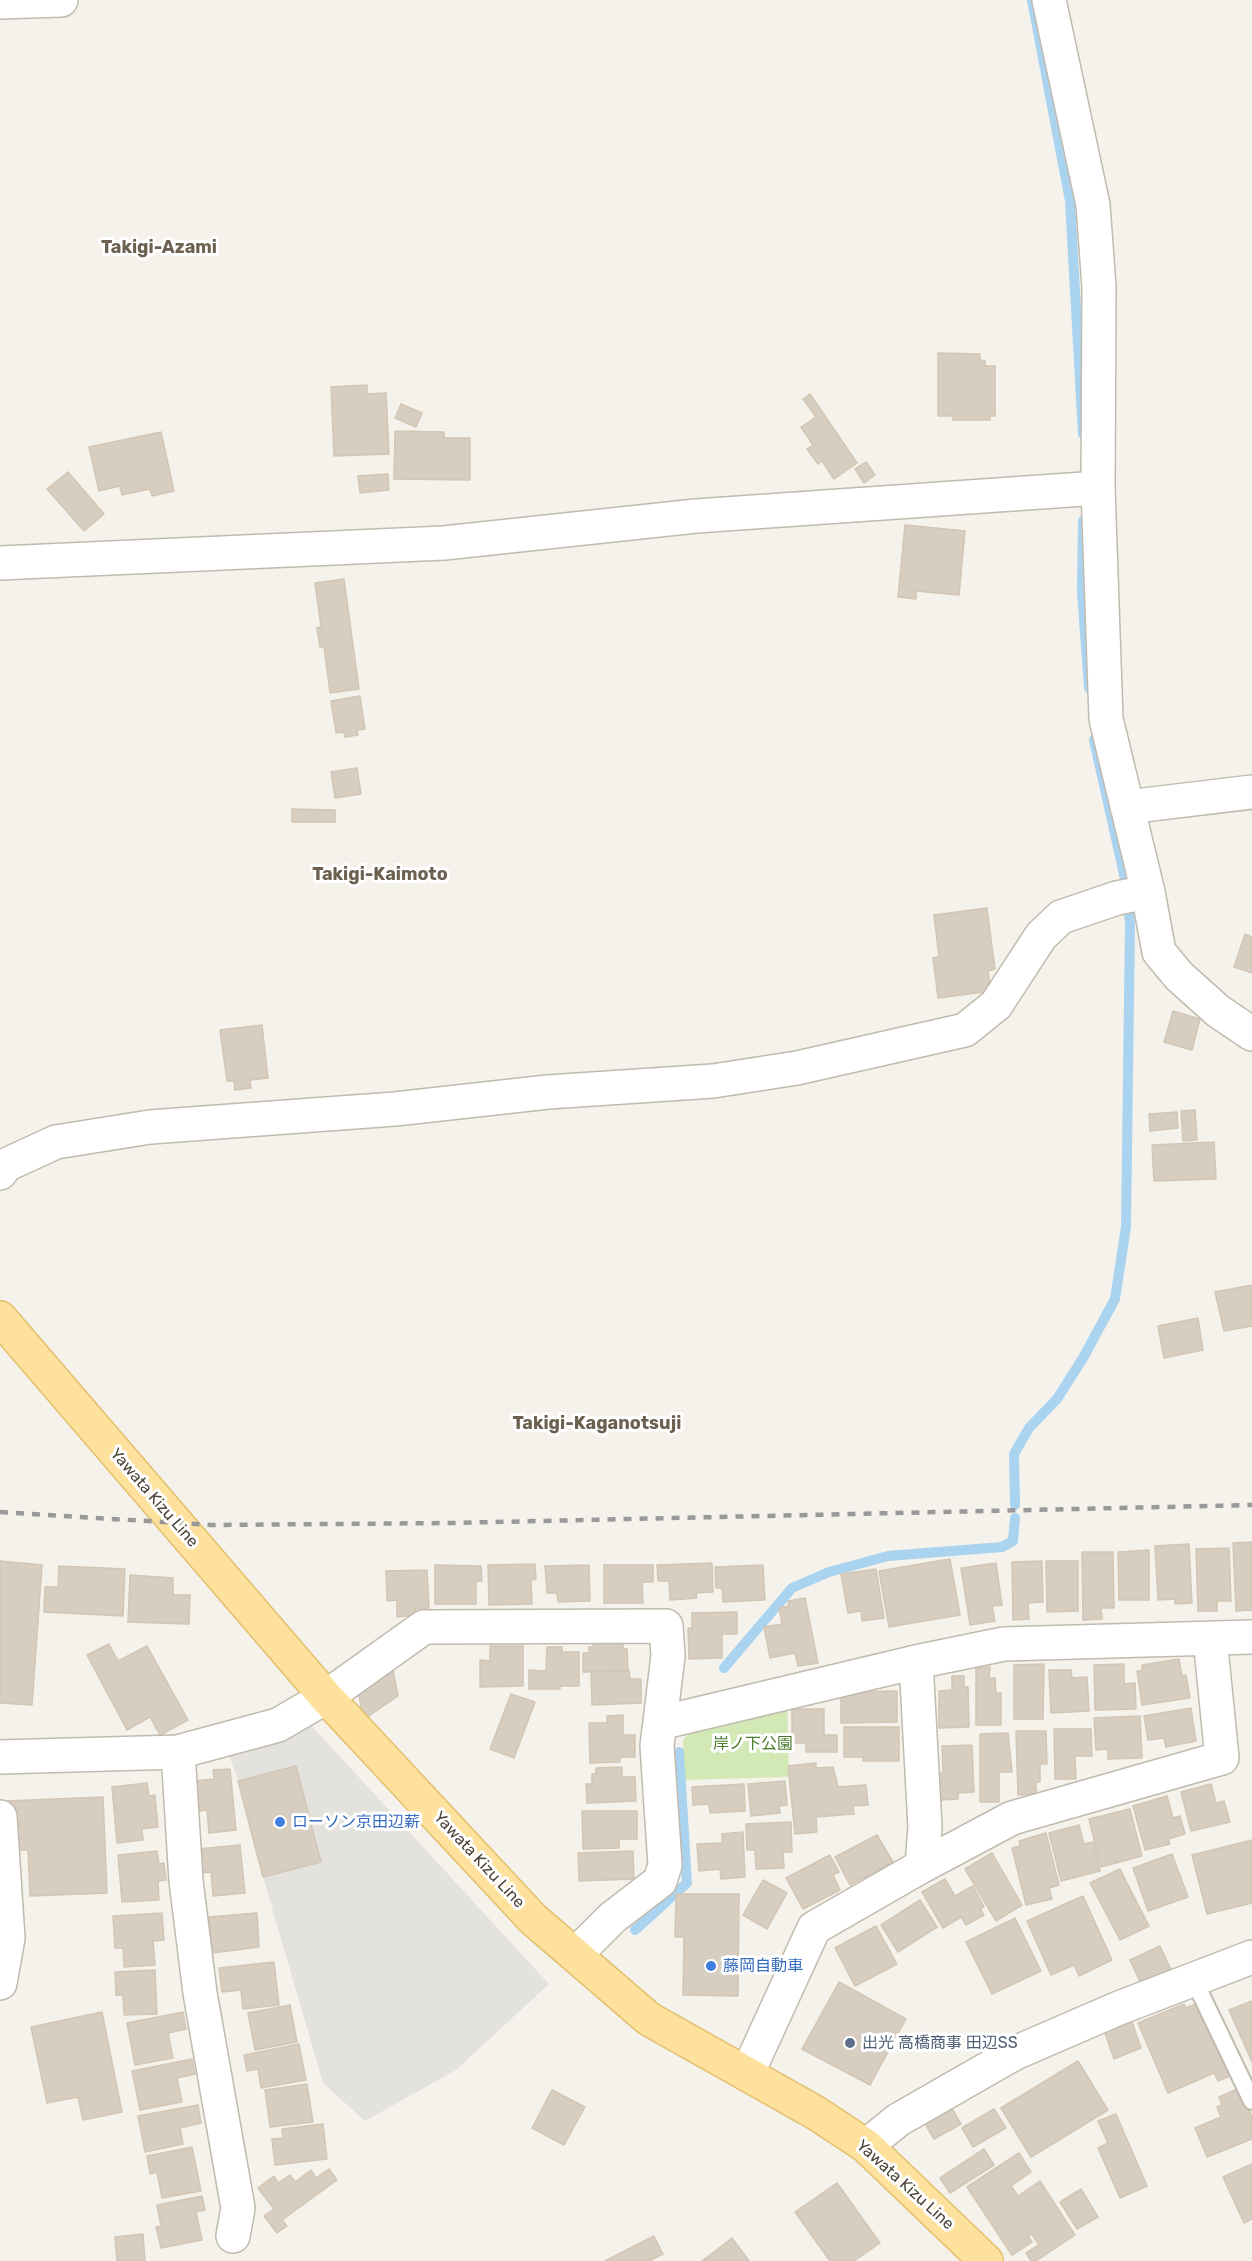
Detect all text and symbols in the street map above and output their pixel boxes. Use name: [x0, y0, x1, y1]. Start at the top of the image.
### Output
district label: Takigi-Azami: [101, 237, 217, 259]
district label: Takigi-Kaimoto: [312, 864, 448, 886]
district label: Takigi-Kaganotsuji: [513, 1413, 681, 1435]
street label: Yawata Kizu Line: [106, 1445, 202, 1551]
park label: 岸ノ下公園: [713, 1734, 793, 1754]
street label: Yawata Kizu Line: [429, 1808, 529, 1912]
place label: ローソン京田辺薪: [292, 1812, 420, 1832]
marker: ローソン京田辺薪: [273, 1815, 287, 1829]
place label: 藤岡自動車: [723, 1956, 803, 1976]
marker: 藤岡自動車: [704, 1959, 718, 1973]
place label: 出光 高橋商事 田辺SS: [862, 2033, 1018, 2053]
marker: 出光 高橋商事 田辺SS: [843, 2036, 857, 2050]
street label: Yawata Kizu Line: [852, 2136, 958, 2234]

